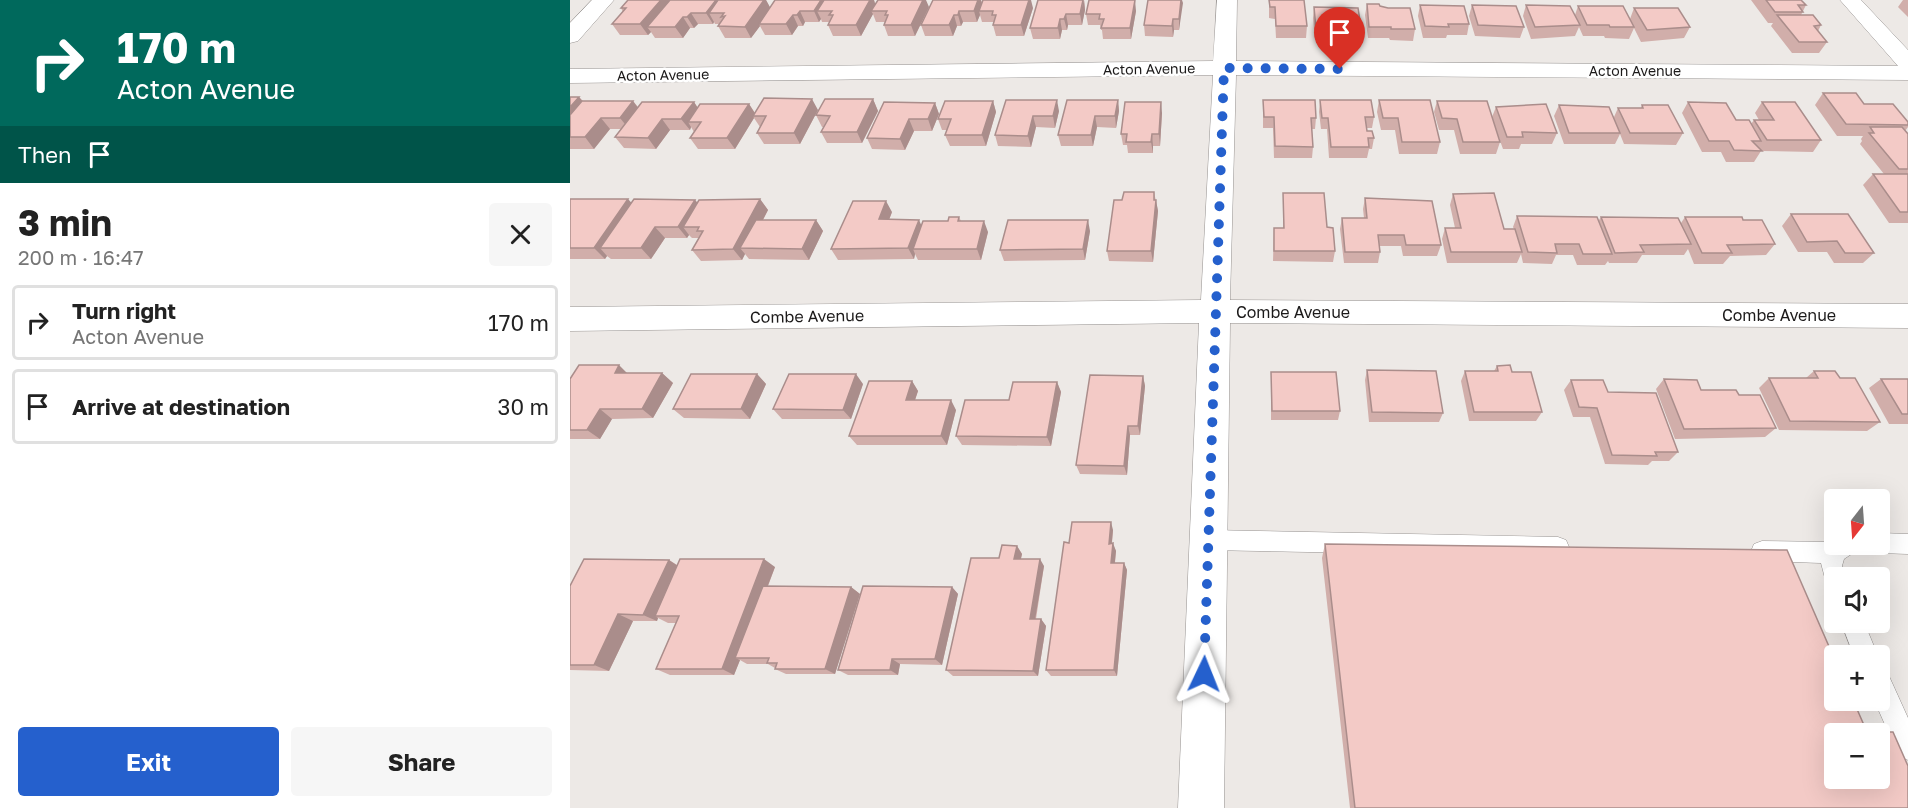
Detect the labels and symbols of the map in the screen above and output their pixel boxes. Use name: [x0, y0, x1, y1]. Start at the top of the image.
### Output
pin: [1314, 7, 1365, 69]
street label: Acton Avenue: [1103, 59, 1195, 78]
street label: Acton Avenue: [1589, 62, 1681, 79]
street label: Acton Avenue: [617, 65, 709, 84]
street label: Combe Avenue: [1236, 302, 1350, 322]
street label: Combe Avenue: [750, 305, 864, 327]
street label: Combe Avenue: [1722, 305, 1836, 325]
north arrow: [1824, 489, 1890, 555]
position arrow: [1172, 642, 1236, 706]

